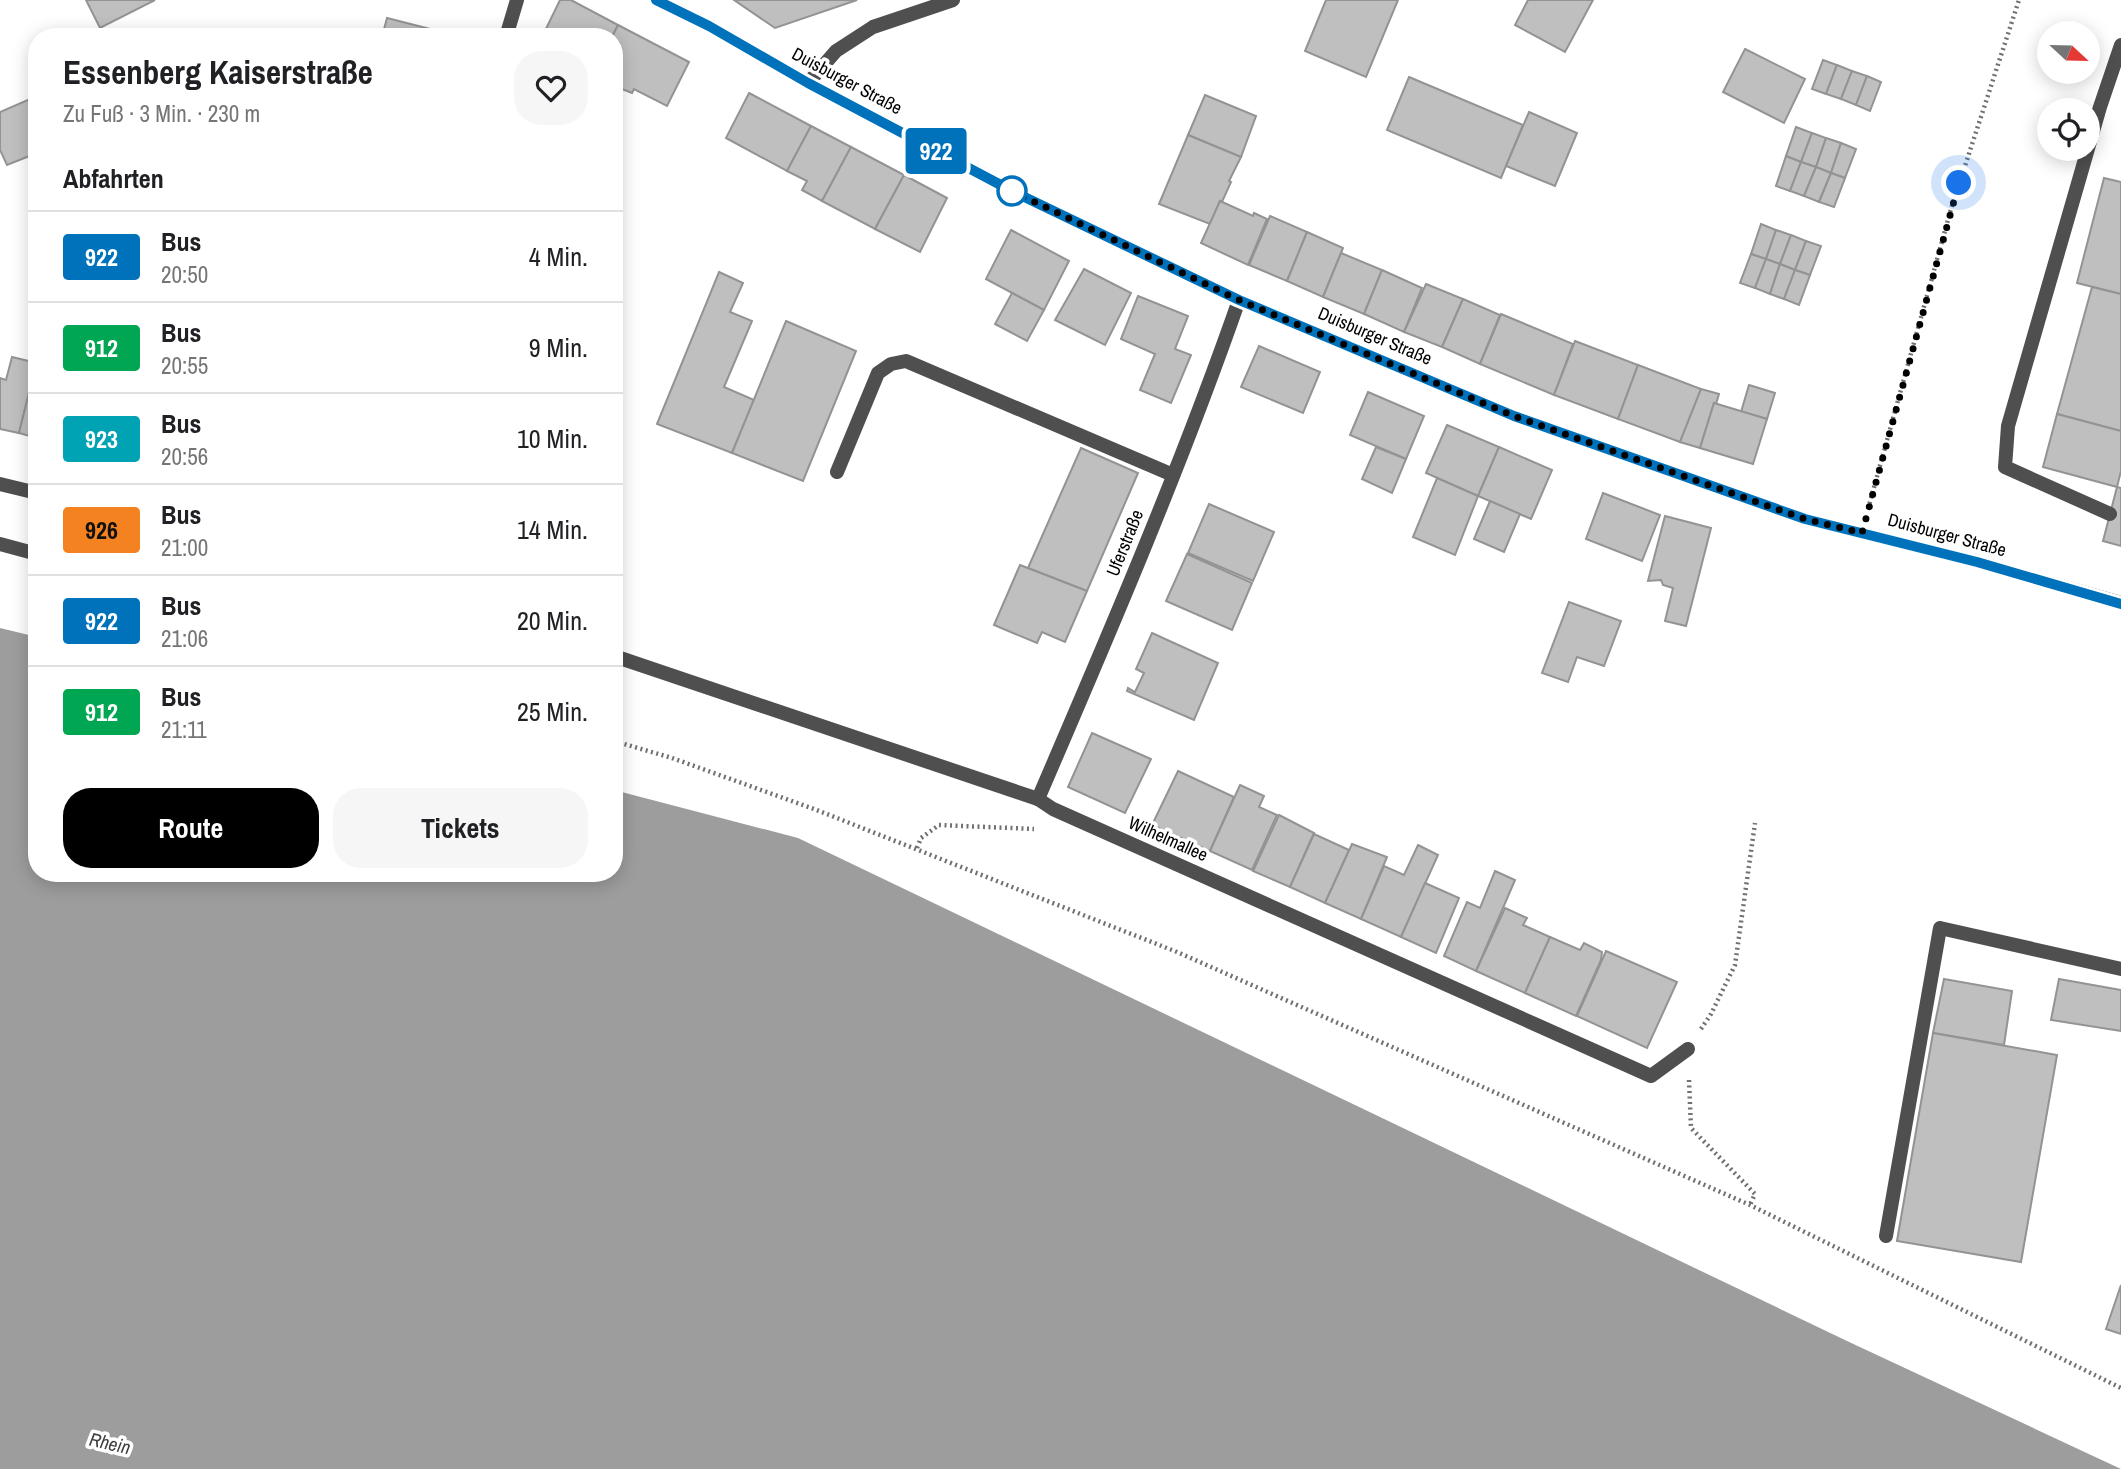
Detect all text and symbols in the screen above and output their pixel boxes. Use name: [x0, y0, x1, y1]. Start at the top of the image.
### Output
north arrow: [2037, 21, 2100, 84]
map controls: [2037, 21, 2100, 161]
street label: Duisburger Straße: [788, 41, 907, 120]
text: Essenberg Kaiserstraße: [63, 50, 373, 94]
button: heart: [514, 51, 588, 125]
text: Zu Fuß · 3 Min. · 230 m: [63, 98, 260, 129]
button: locate: [2037, 98, 2100, 161]
line badge: 922: [896, 128, 976, 174]
text: 922: [920, 135, 952, 167]
text: Abfahrten: [63, 161, 164, 196]
your location: [1941, 165, 1976, 200]
unlabelled marker: [997, 176, 1027, 206]
text: Bus: [161, 224, 201, 259]
text: 4 Min.: [529, 239, 588, 274]
text: 922: [85, 241, 118, 273]
text: 20:50: [161, 259, 208, 290]
street label: Duisburger Straße: [1314, 300, 1436, 371]
text: Bus: [161, 315, 201, 350]
text: 9 Min.: [529, 330, 588, 365]
text: 912: [85, 332, 118, 364]
text: 20:55: [161, 350, 208, 381]
text: Bus: [161, 406, 201, 441]
text: 10 Min.: [517, 421, 588, 456]
text: 923: [85, 423, 118, 455]
text: 20:56: [161, 441, 208, 472]
text: Bus: [161, 497, 201, 532]
street label: Uferstraße: [1100, 506, 1149, 580]
street label: Duisburger Straße: [1885, 507, 2009, 562]
text: 14 Min.: [517, 512, 588, 547]
text: 926: [85, 514, 118, 546]
text: 21:00: [161, 532, 208, 563]
text: Bus: [161, 588, 201, 623]
text: 20 Min.: [517, 603, 588, 638]
text: 922: [85, 605, 118, 637]
text: 21:06: [161, 623, 208, 654]
text: Bus: [161, 679, 201, 714]
text: 25 Min.: [517, 694, 588, 729]
text: 912: [85, 696, 118, 728]
text: 21:11: [161, 714, 207, 745]
button: Route: [63, 788, 319, 868]
button: Tickets: [333, 788, 588, 868]
street label: Wilhelmallee: [1125, 810, 1212, 867]
water label: Rhein: [87, 1426, 133, 1460]

